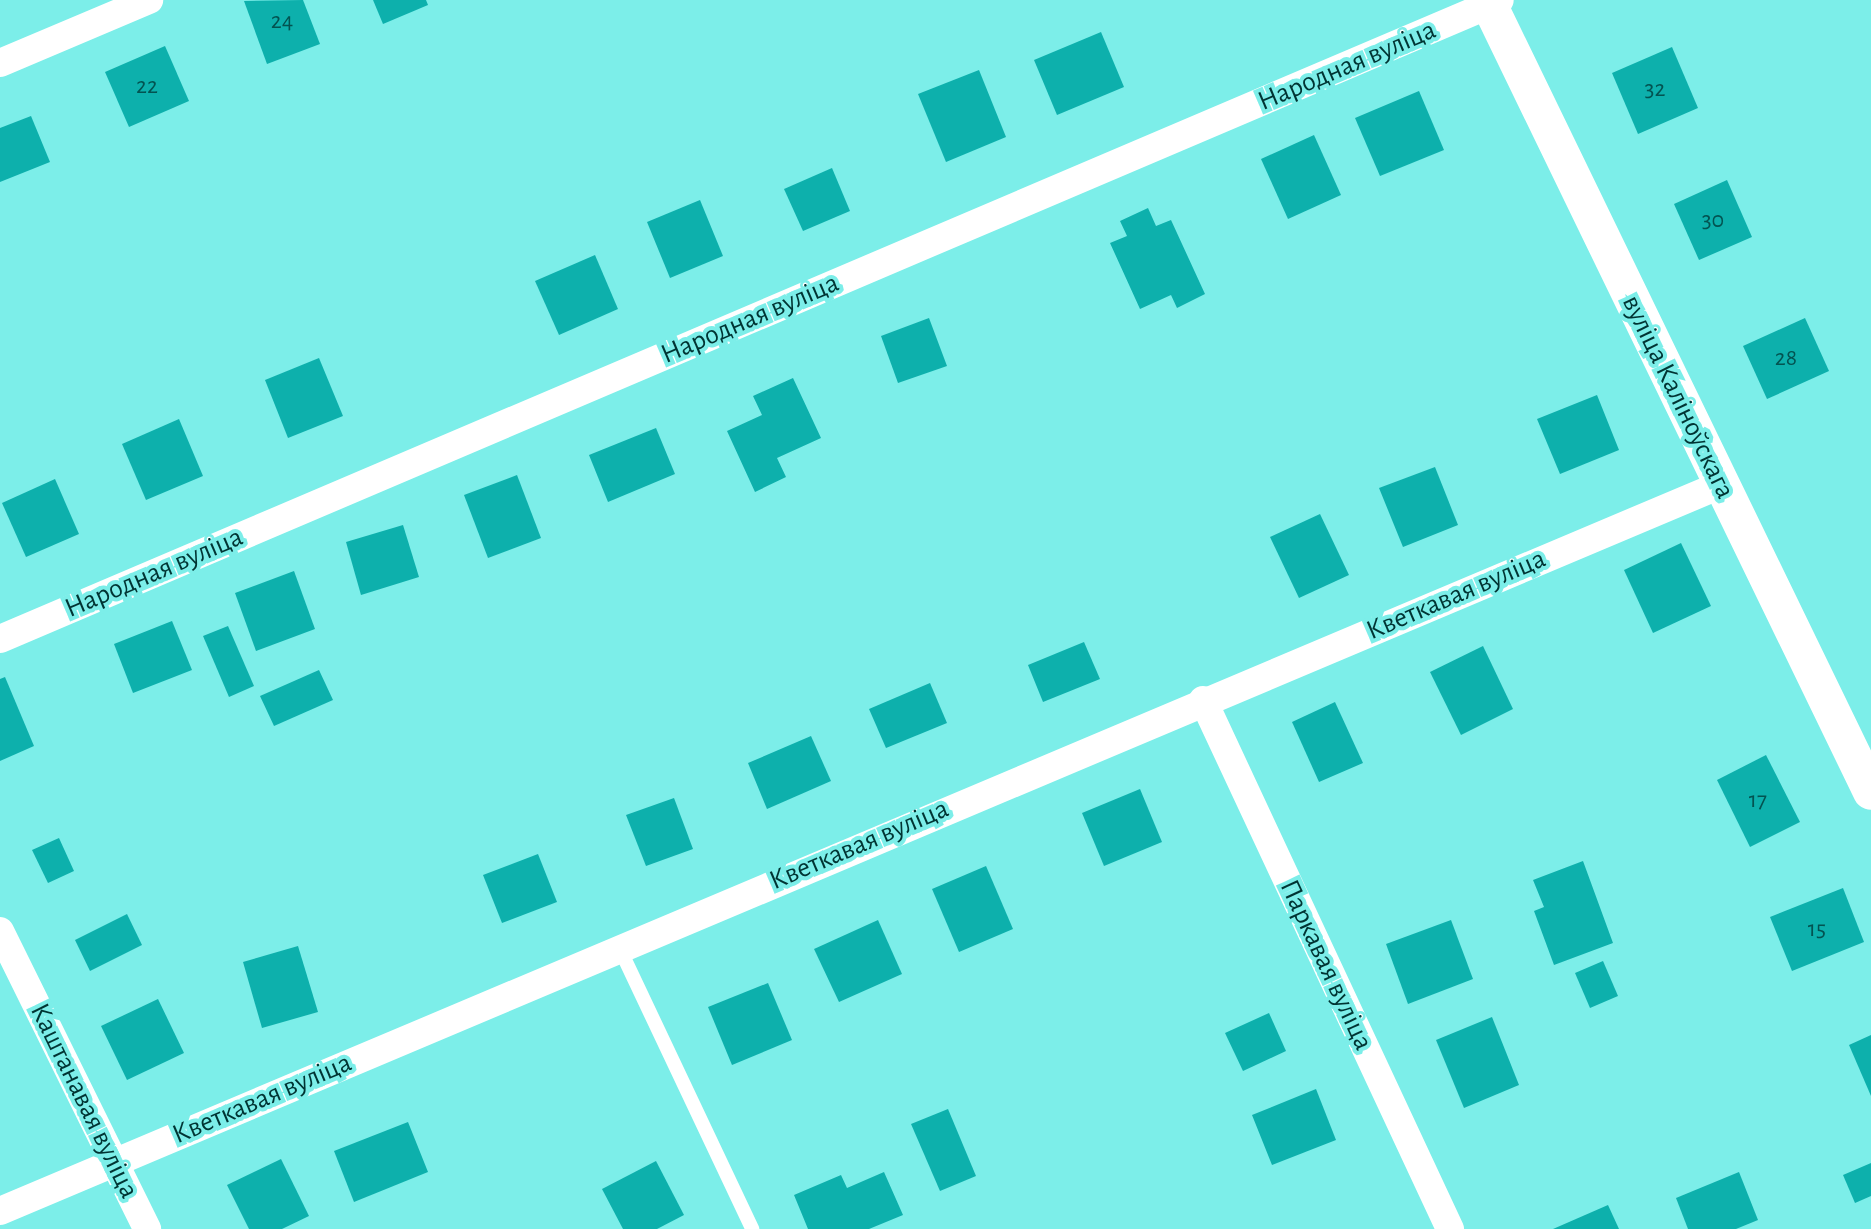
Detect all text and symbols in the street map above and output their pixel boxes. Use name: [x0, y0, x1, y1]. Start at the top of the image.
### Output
house number: 24: [271, 8, 293, 36]
street label: Народная вуліца: [1253, 13, 1441, 119]
house number: 22: [136, 73, 158, 101]
house number: 32: [1645, 76, 1665, 104]
house number: 30: [1702, 207, 1724, 235]
street label: Народная вуліца: [656, 266, 844, 372]
street label: вуліца Каліноўскага: [1614, 290, 1742, 504]
house number: 28: [1775, 345, 1797, 373]
street label: Народная вуліца: [60, 520, 248, 626]
street label: Кветкавая вуліца: [1361, 542, 1551, 648]
house number: 17: [1749, 787, 1767, 815]
street label: Кветкавая вуліца: [764, 792, 954, 898]
street label: Паркавая вуліца: [1272, 874, 1380, 1056]
house number: 15: [1808, 916, 1826, 944]
street label: Каштанавая вуліца: [22, 998, 146, 1204]
street label: Кветкавая вуліца: [167, 1046, 357, 1152]

